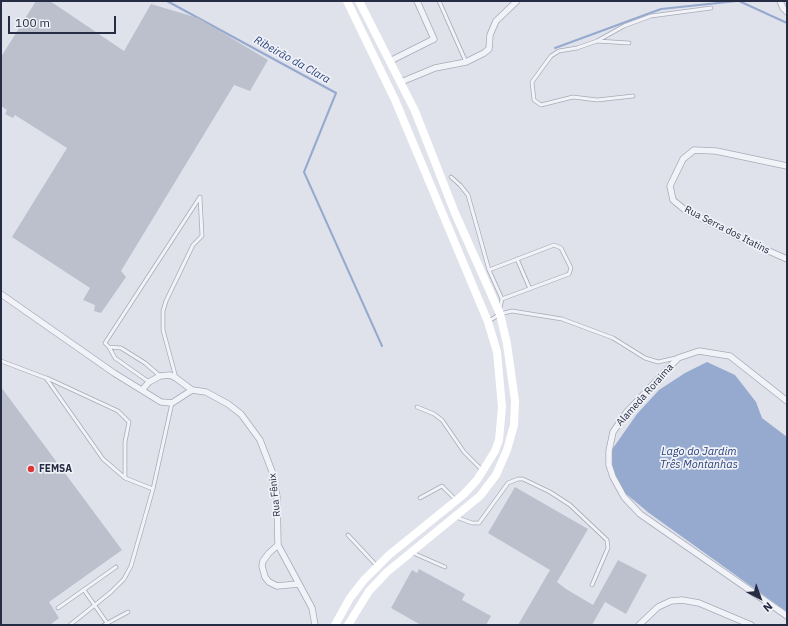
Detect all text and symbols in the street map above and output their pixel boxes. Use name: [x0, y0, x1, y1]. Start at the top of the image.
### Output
scale bar: [10, 8, 118, 34]
text: 100 m: [15, 15, 50, 30]
water label: Ribeirão da Clara: [252, 34, 332, 86]
street label: Rua Serra dos Itatins: [682, 203, 772, 257]
street label: Alameda Roraima: [614, 361, 676, 429]
water label: Lago do Jardim Três Montanhas: [660, 445, 738, 471]
place label: FEMSA: [39, 463, 72, 475]
marker: FEMSA: [26, 464, 36, 474]
street label: Rua Fênix: [267, 473, 283, 517]
north arrow: [740, 578, 780, 618]
text: N: [760, 599, 775, 615]

